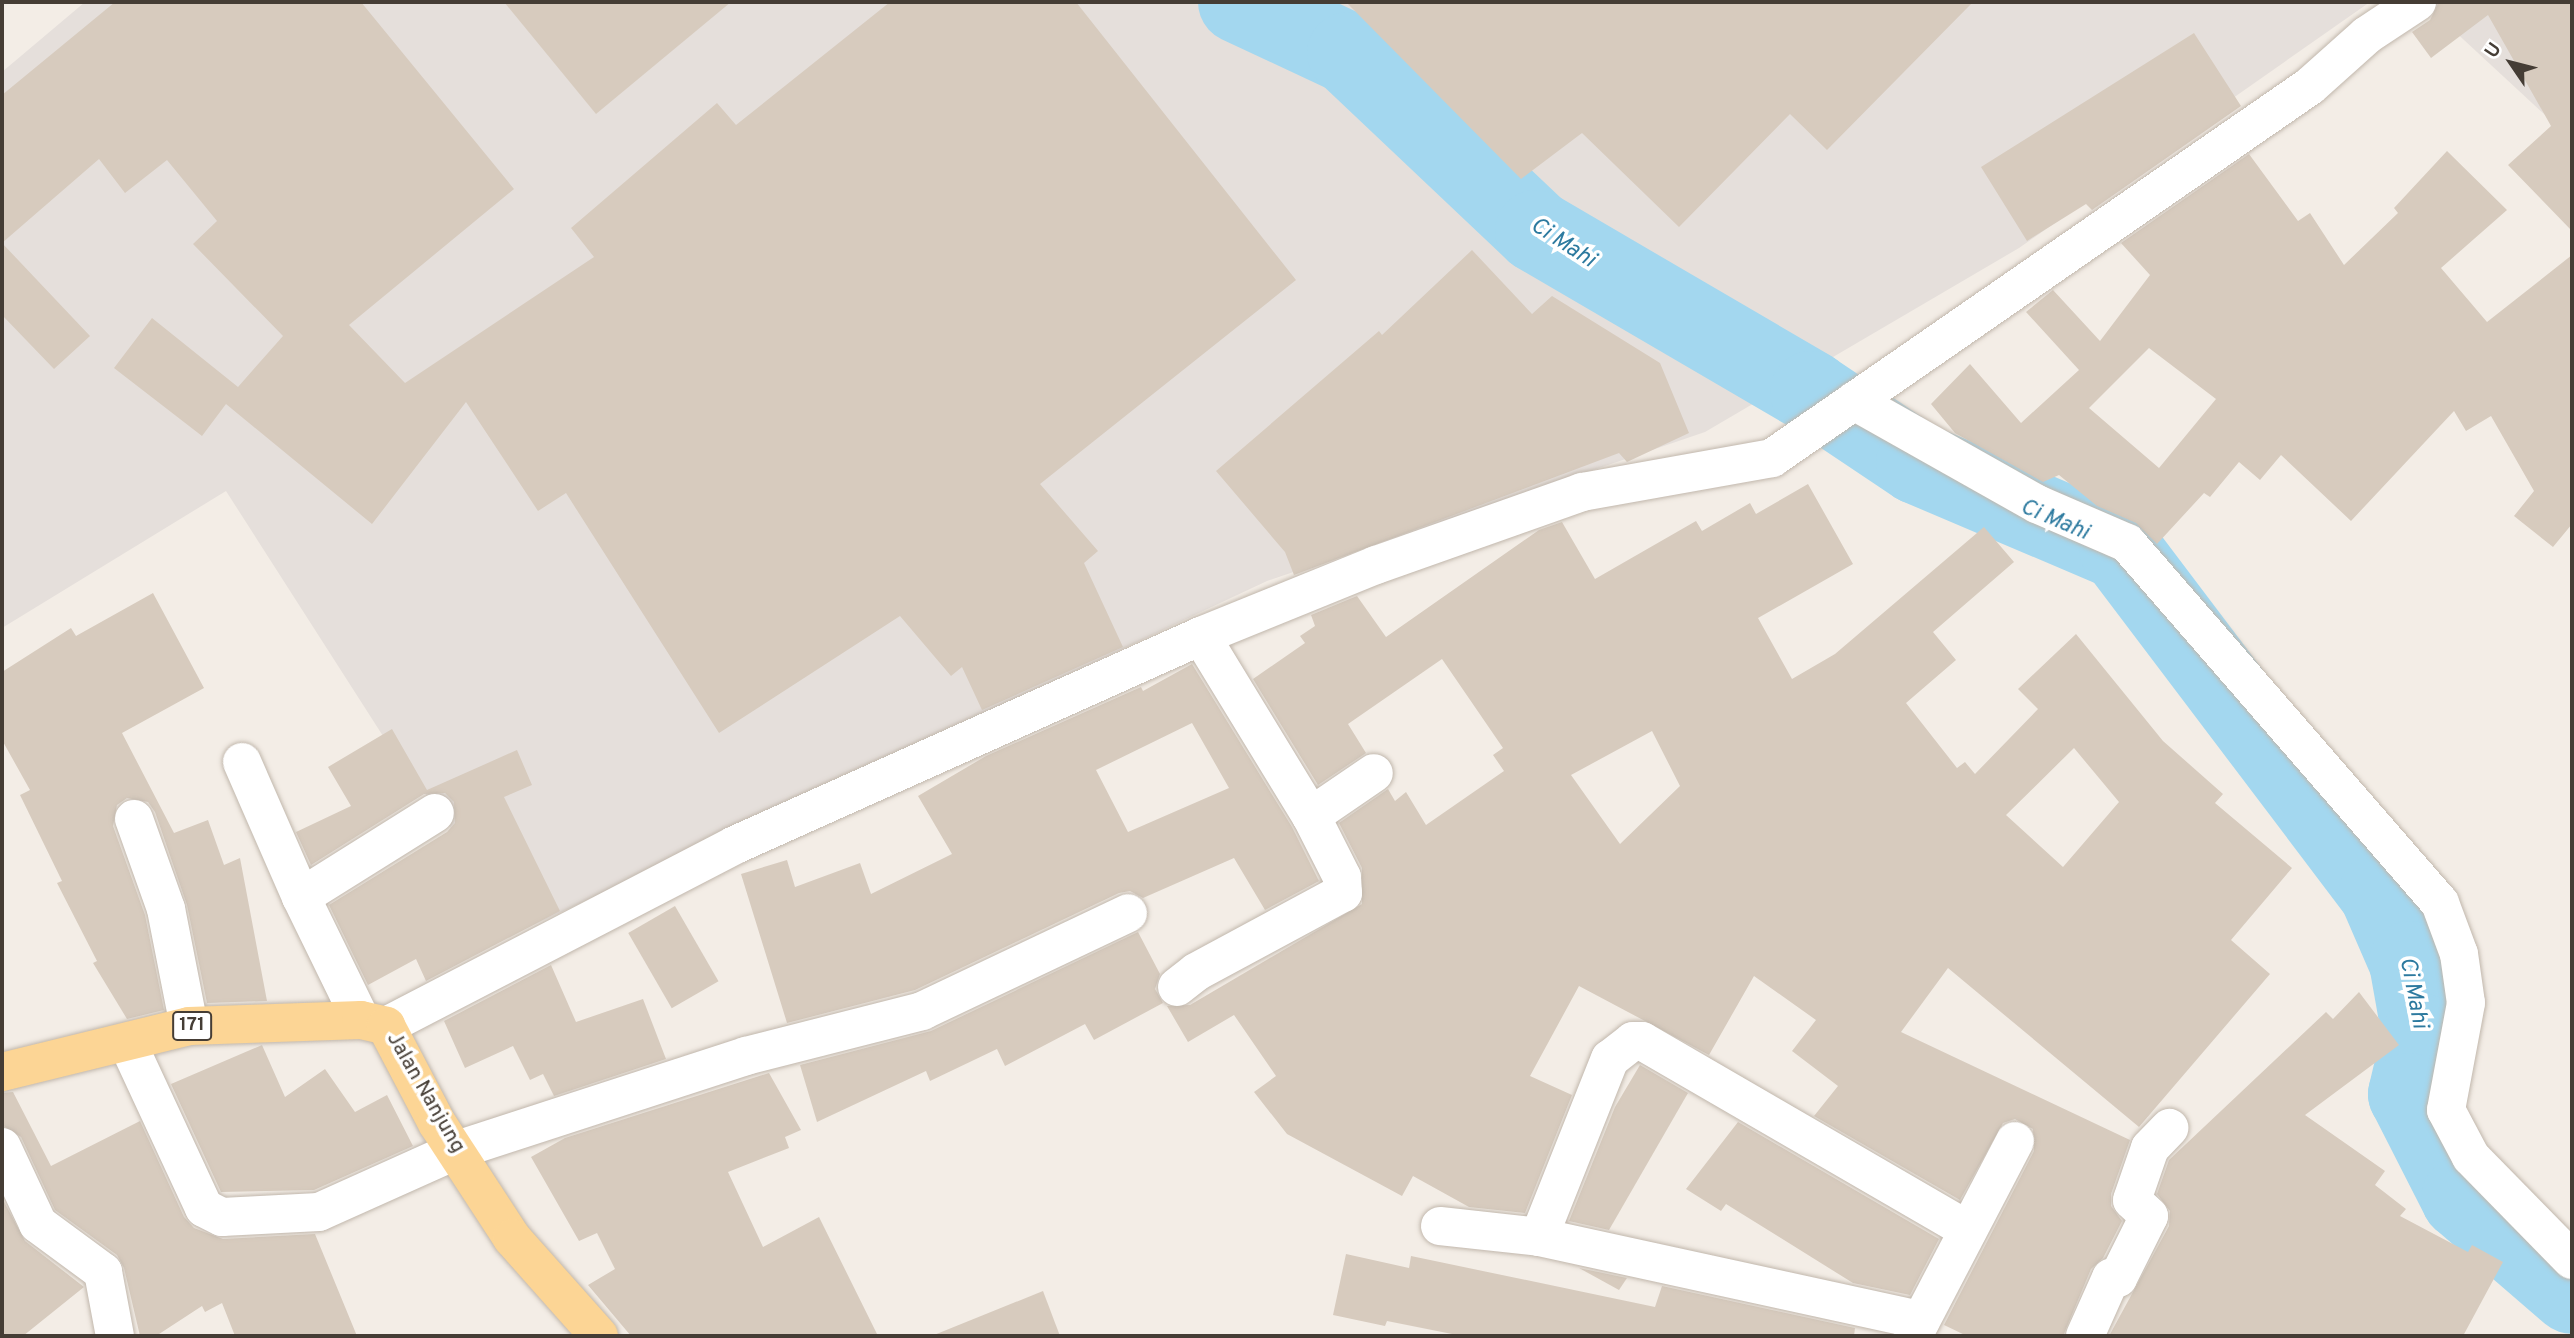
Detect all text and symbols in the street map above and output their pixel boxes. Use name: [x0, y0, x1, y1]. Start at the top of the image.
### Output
north arrow: [2476, 28, 2546, 98]
text: U: [2480, 39, 2508, 63]
water label: Ci Mahi: [1524, 213, 1600, 275]
water label: Ci Mahi: [2015, 494, 2093, 548]
water label: Ci Mahi: [2392, 955, 2432, 1031]
road number: 171: [171, 1010, 213, 1042]
street label: Jalan Nanjung: [380, 1028, 470, 1158]

